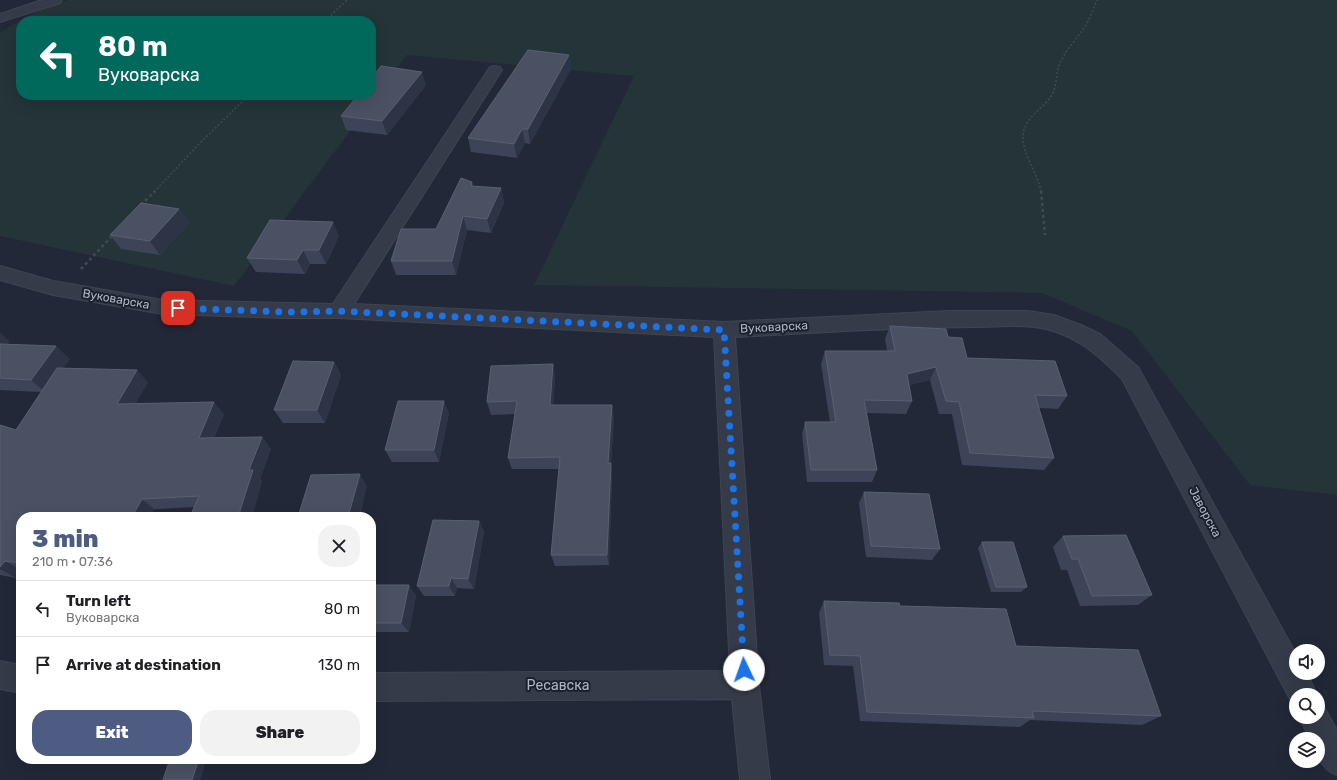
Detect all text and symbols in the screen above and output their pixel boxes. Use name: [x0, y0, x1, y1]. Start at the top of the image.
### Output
text: 80 m: [98, 30, 168, 63]
icon: left: [32, 32, 84, 84]
text: Вуковарска: [98, 64, 200, 86]
street label: Вуковарска: [81, 286, 151, 312]
pin: [161, 291, 195, 325]
icon: arrive: [167, 297, 189, 319]
street label: Вуковарска: [740, 318, 808, 336]
street label: Јаворска: [1186, 485, 1224, 539]
text: 3 min: [32, 525, 99, 553]
button: close: [318, 525, 360, 567]
text: 210 m · 07:36: [32, 554, 113, 569]
text: Turn left: [66, 592, 131, 610]
icon: left: [32, 598, 54, 620]
text: 80 m: [324, 600, 360, 618]
text: Вуковарска: [66, 610, 139, 625]
map controls: [1289, 644, 1325, 768]
button: sound: [1289, 644, 1325, 680]
position arrow: [723, 649, 765, 691]
icon: arrive: [32, 654, 54, 676]
text: Arrive at destination: [66, 656, 221, 674]
text: 130 m: [318, 656, 360, 674]
street label: Ресавска: [526, 677, 590, 694]
button: search: [1289, 688, 1325, 724]
button: Exit: [32, 710, 192, 756]
button: Share: [200, 710, 360, 756]
button: layers: [1289, 732, 1325, 768]

